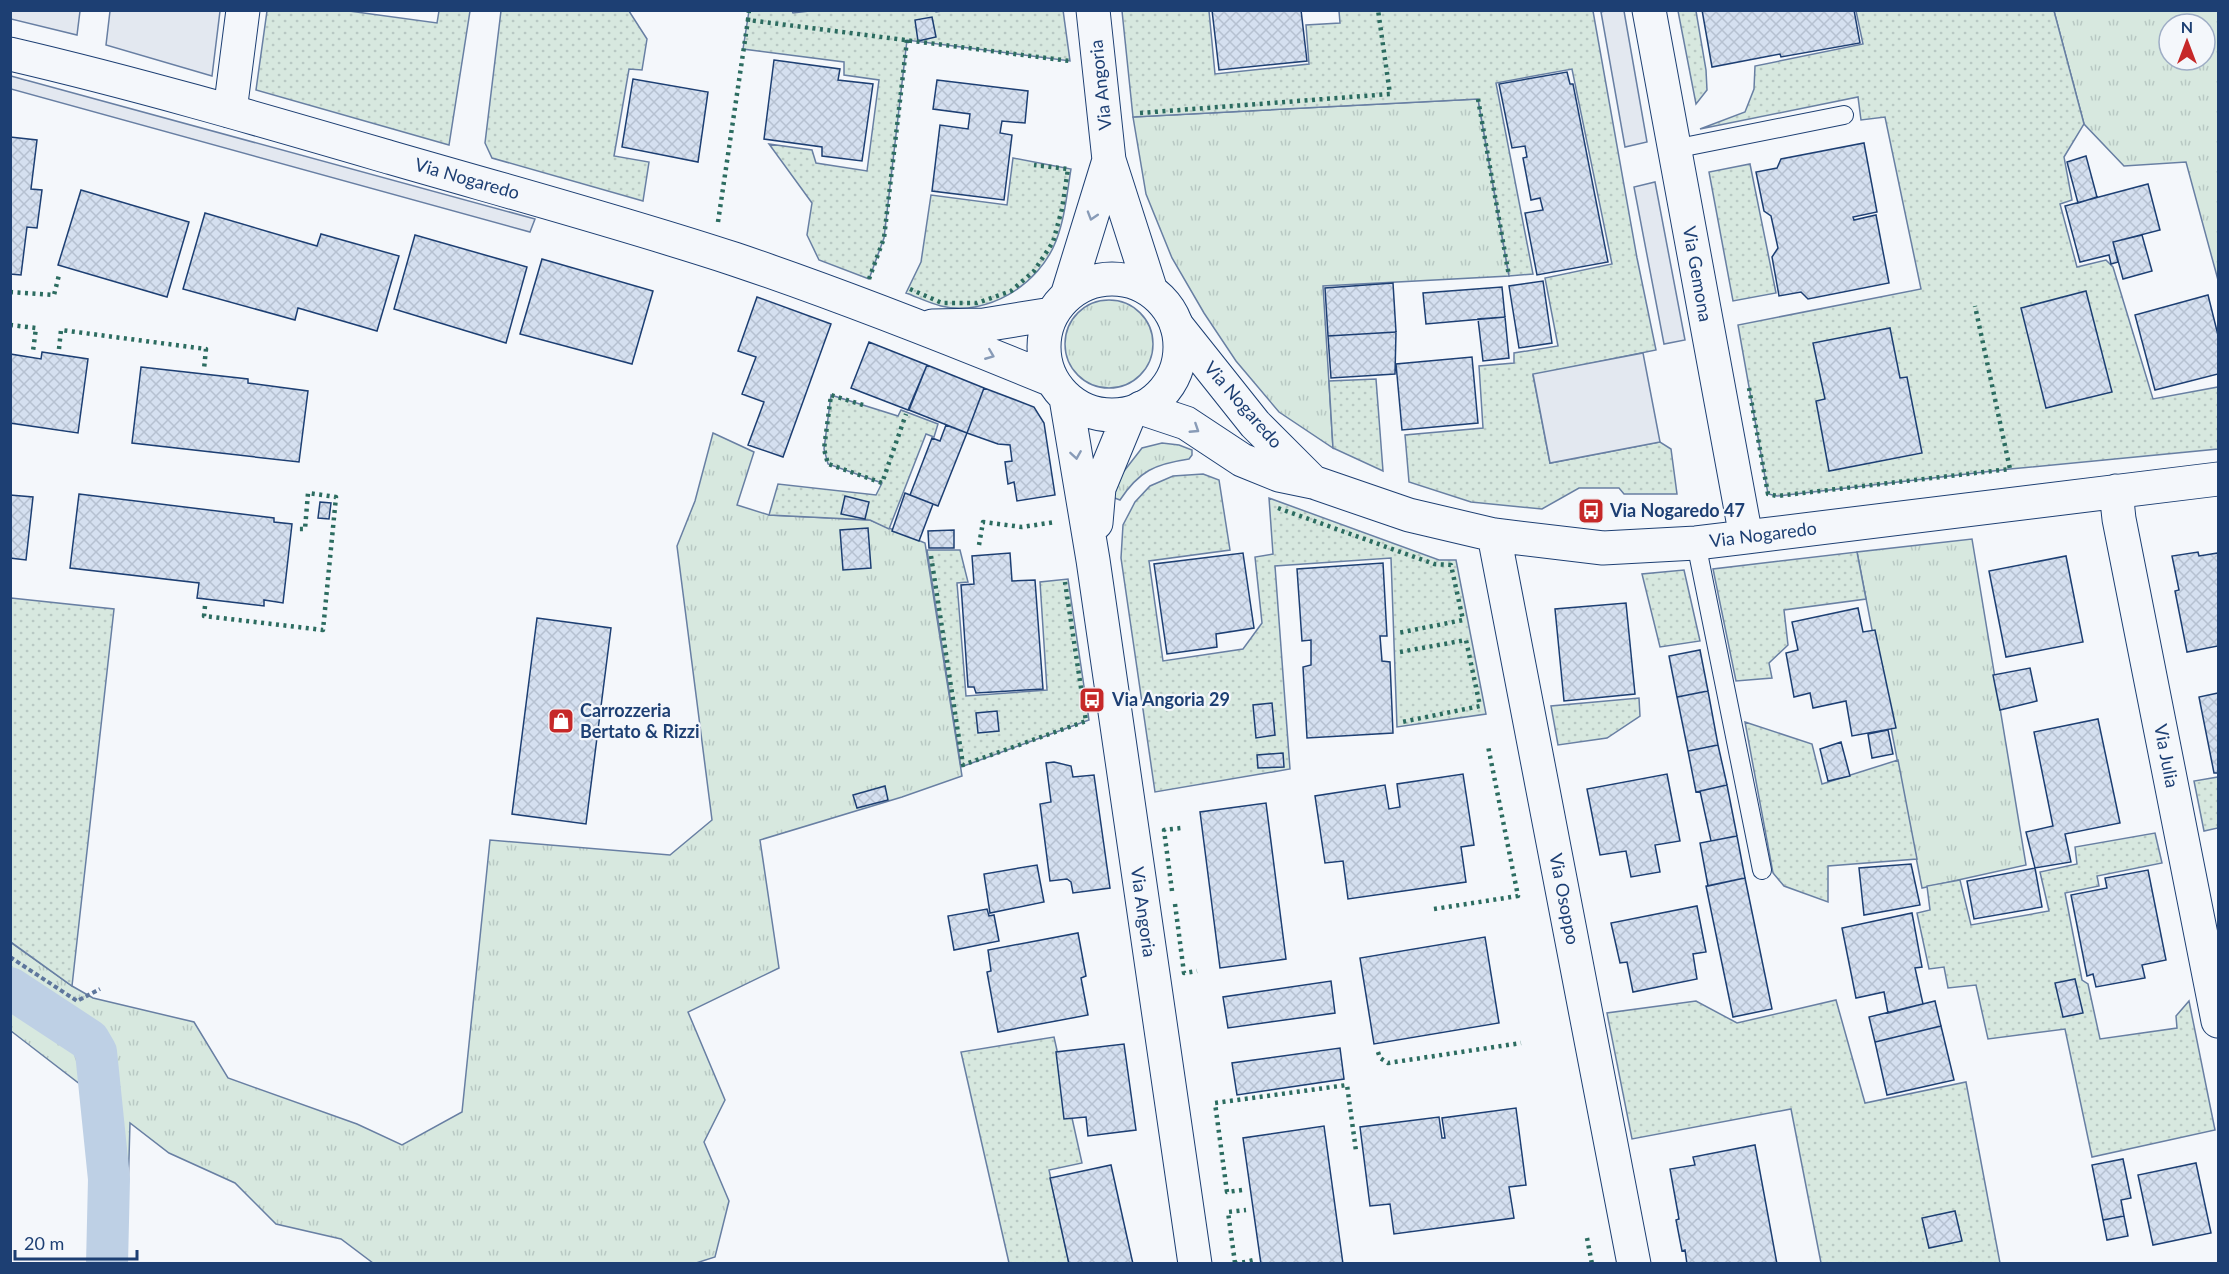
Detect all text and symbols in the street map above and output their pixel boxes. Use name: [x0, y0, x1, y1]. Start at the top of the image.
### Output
north arrow: [2157, 12, 2217, 72]
text: N: [2181, 17, 2193, 36]
street label: Via Angoria: [1084, 39, 1116, 131]
street label: Via Nogaredo: [412, 153, 522, 203]
one-way arrow: [1086, 210, 1099, 220]
street label: Via Gemona: [1679, 224, 1717, 323]
one-way arrow: [984, 348, 995, 360]
street label: Via Nogaredo: [1200, 356, 1287, 452]
one-way arrow: [1188, 422, 1199, 433]
one-way arrow: [1069, 451, 1081, 460]
bus stop icon: Via Nogaredo 47: [1576, 496, 1606, 526]
place label: Via Nogaredo 47: [1609, 499, 1745, 521]
street label: Via Nogaredo: [1708, 517, 1818, 552]
bus stop icon: Via Angoria 29: [1077, 685, 1107, 715]
place label: Via Angoria 29: [1111, 688, 1230, 710]
place label: Carrozzeria Bertato & Rizzi: [580, 699, 700, 742]
shop icon: Carrozzeria Bertato & Rizzi: [546, 706, 576, 736]
street label: Via Julia: [2150, 722, 2184, 790]
street label: Via Osoppo: [1545, 851, 1585, 946]
street label: Via Angoria: [1127, 865, 1161, 958]
scale bar: [15, 1223, 136, 1261]
text: 20 m: [24, 1232, 64, 1254]

